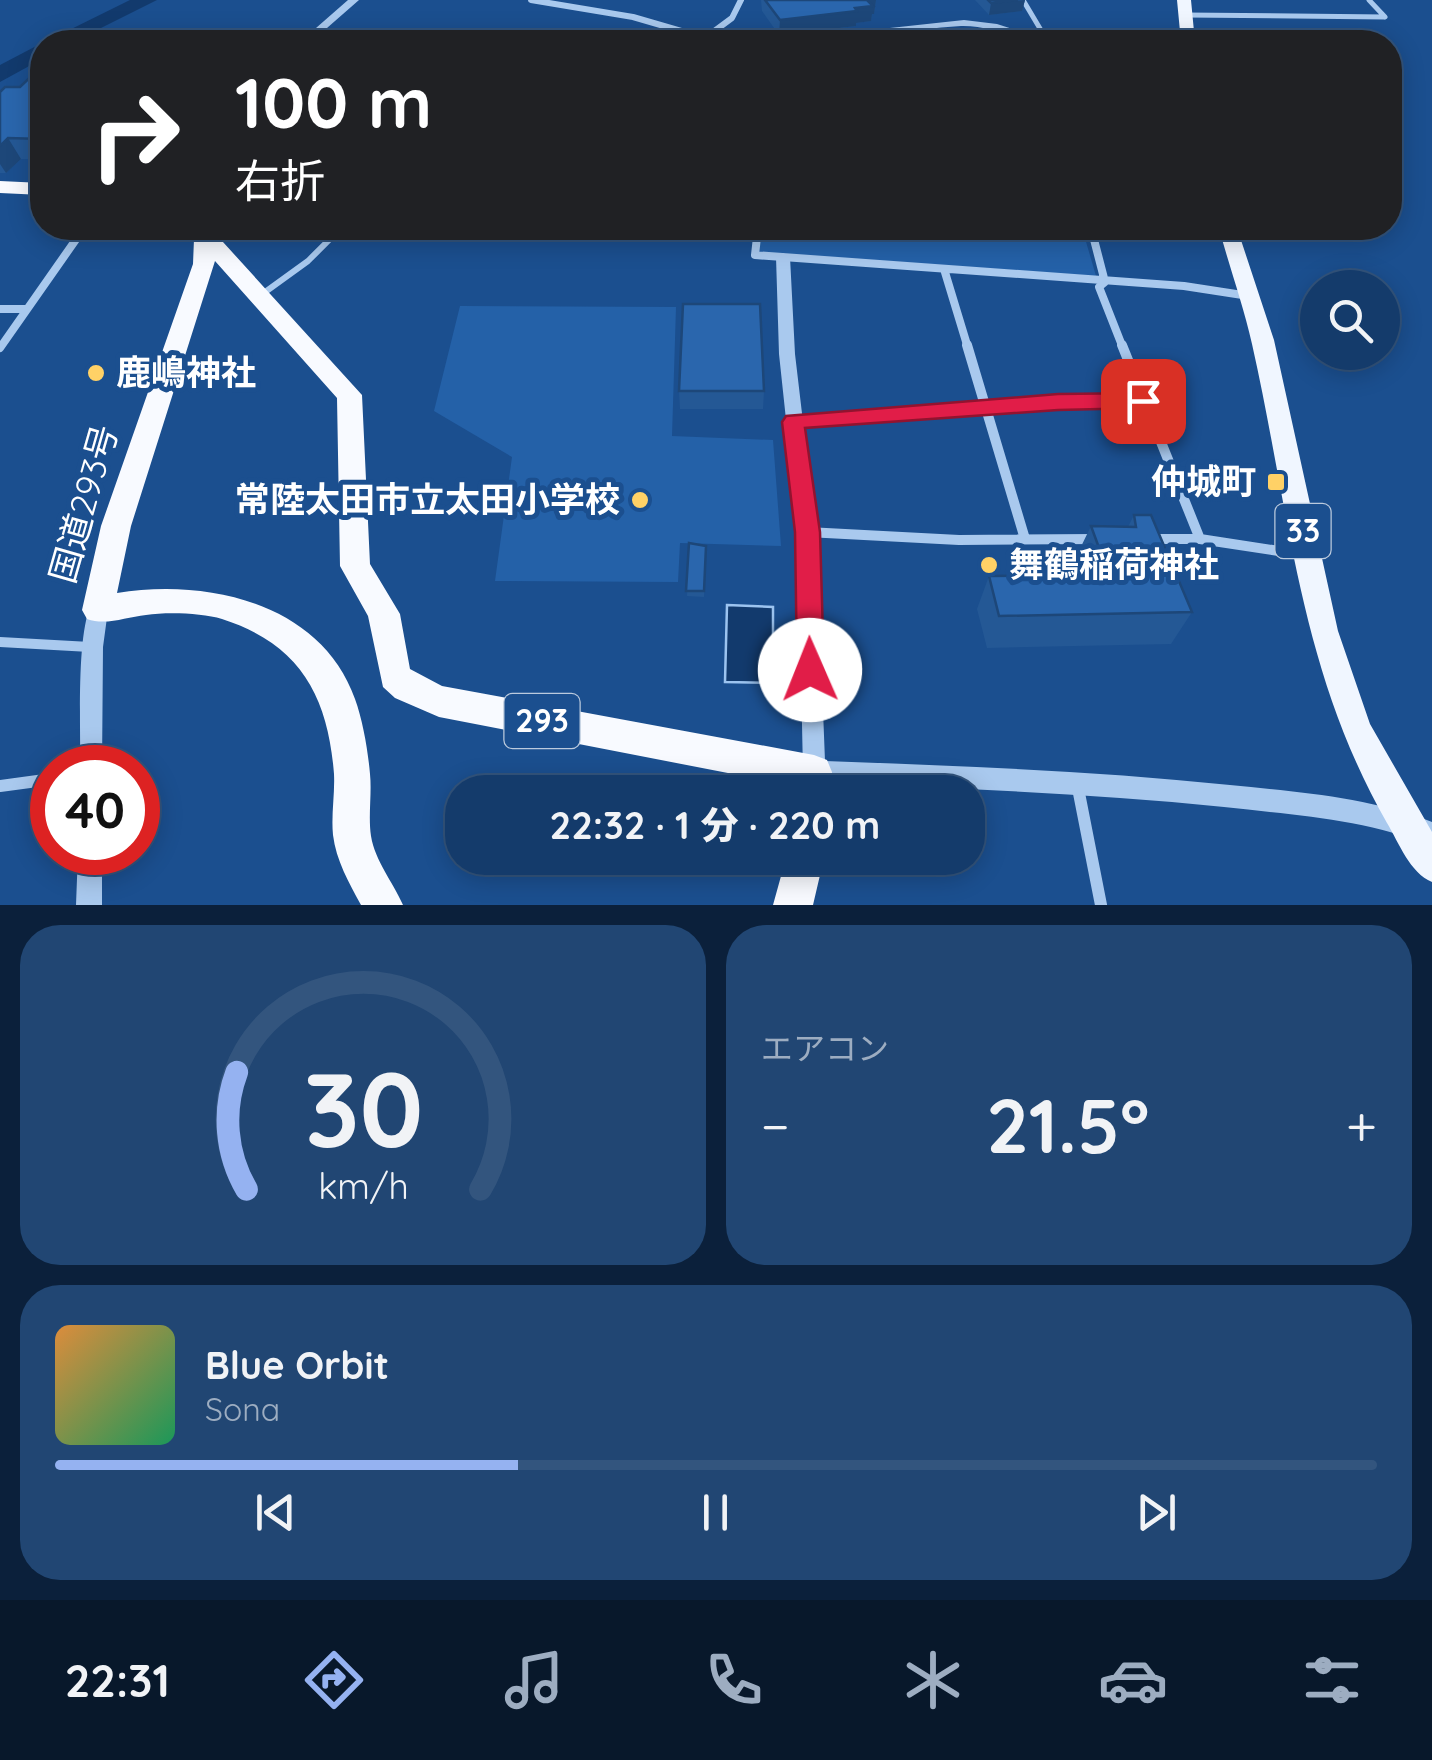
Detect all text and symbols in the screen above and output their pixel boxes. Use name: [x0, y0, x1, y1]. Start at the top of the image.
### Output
text: 100 m: [235, 58, 432, 146]
icon: right: [70, 70, 200, 200]
text: 右折: [235, 152, 325, 208]
map controls: [1300, 270, 1400, 370]
button: search: [1300, 270, 1400, 370]
place label: 鹿嶋神社: [116, 350, 256, 394]
pin: [1101, 359, 1186, 444]
marker: 鹿嶋神社: [85, 362, 107, 384]
icon: arrive: [1116, 374, 1171, 429]
street label: 国道293号: [40, 420, 127, 588]
place label: 仲城町: [1151, 459, 1256, 503]
marker: 仲城町: [1265, 471, 1287, 493]
place label: 常陸太田市立太田小学校: [235, 477, 620, 521]
marker: 常陸太田市立太田小学校: [629, 489, 651, 511]
road number: 33: [1276, 504, 1330, 558]
place label: 舞鶴稲荷神社: [1009, 542, 1219, 586]
marker: 舞鶴稲荷神社: [978, 554, 1000, 576]
position arrow: [758, 618, 862, 722]
road number: 293: [504, 694, 580, 748]
speed limit sign: 40: [30, 745, 160, 875]
text: 22:32 · 1 分 · 220 m: [550, 801, 880, 849]
text: エアコン: [761, 1028, 889, 1068]
text: 30: [303, 1043, 423, 1173]
text: 21.5°: [986, 1078, 1149, 1172]
text: −: [761, 1091, 790, 1160]
text: +: [1346, 1091, 1377, 1160]
text: km/h: [318, 1163, 408, 1208]
text: Blue Orbit: [205, 1341, 389, 1389]
text: Sona: [205, 1389, 280, 1429]
icon: previous: [248, 1485, 303, 1540]
icon: pause: [688, 1485, 743, 1540]
icon: next: [1129, 1485, 1184, 1540]
icon: directions: [299, 1645, 369, 1715]
icon: music: [499, 1645, 569, 1715]
icon: phone: [699, 1645, 769, 1715]
icon: climate: [898, 1645, 968, 1715]
icon: car: [1098, 1645, 1168, 1715]
icon: filters: [1297, 1645, 1367, 1715]
text: 22:31: [65, 1652, 170, 1708]

